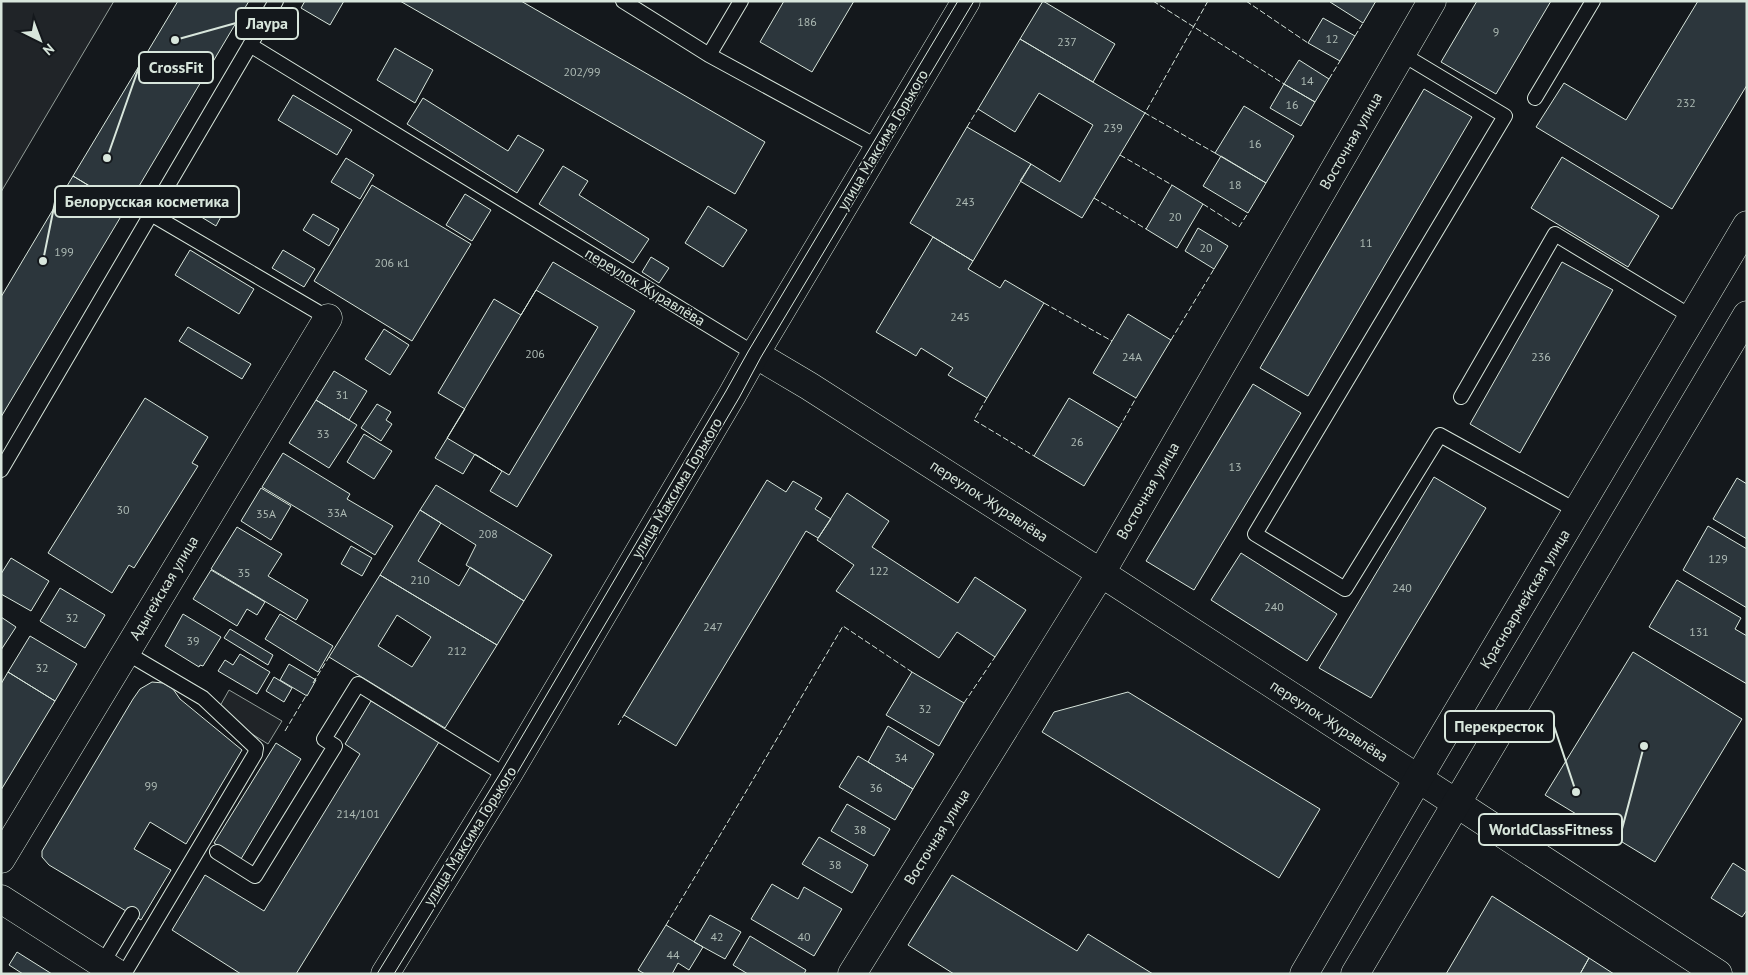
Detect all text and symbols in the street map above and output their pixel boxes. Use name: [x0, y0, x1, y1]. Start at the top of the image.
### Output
callout: Лаура: [236, 8, 298, 39]
text: Лаура: [245, 13, 288, 33]
house number: 186: [797, 14, 817, 29]
north arrow: [15, 15, 65, 65]
house number: 9: [1493, 24, 1499, 39]
house number: 12: [1325, 31, 1339, 46]
house number: 237: [1057, 34, 1077, 49]
text: N: [39, 40, 58, 59]
callout: CrossFit: [139, 52, 213, 83]
text: CrossFit: [149, 57, 204, 77]
house number: 202/99: [564, 64, 600, 79]
street label: улица Максима Горького: [833, 66, 932, 214]
house number: 14: [1300, 73, 1314, 88]
street label: Восточная улица: [1315, 89, 1386, 193]
house number: 232: [1676, 95, 1696, 110]
house number: 16: [1285, 97, 1299, 112]
house number: 239: [1103, 120, 1123, 135]
house number: 16: [1248, 136, 1262, 151]
house number: 18: [1228, 177, 1242, 192]
callout: Белорусская косметика: [55, 186, 239, 217]
text: Белорусская косметика: [65, 191, 229, 211]
house number: 243: [955, 194, 975, 209]
house number: 20: [1168, 209, 1182, 224]
house number: 11: [1359, 235, 1373, 250]
house number: 20: [1199, 240, 1213, 255]
street label: переулок Журавлёва: [582, 243, 709, 330]
house number: 199: [54, 244, 74, 259]
house number: 206 к1: [374, 255, 410, 270]
house number: 245: [950, 309, 970, 324]
house number: 206: [525, 346, 545, 361]
house number: 24А: [1122, 349, 1142, 364]
house number: 236: [1531, 349, 1551, 364]
house number: 31: [335, 387, 349, 402]
street label: улица Максима Горького: [627, 414, 726, 562]
house number: 33: [316, 426, 330, 441]
house number: 26: [1070, 434, 1084, 449]
street label: Восточная улица: [1112, 439, 1183, 543]
street label: переулок Журавлёва: [927, 455, 1052, 546]
house number: 13: [1228, 459, 1242, 474]
house number: 30: [116, 502, 130, 517]
house number: 33А: [327, 505, 347, 520]
house number: 35А: [256, 506, 276, 521]
house number: 208: [478, 526, 498, 541]
street label: Красноармейская улица: [1475, 526, 1574, 672]
street label: Адыгейская улица: [125, 532, 202, 643]
house number: 129: [1708, 551, 1728, 566]
house number: 122: [869, 563, 889, 578]
house number: 35: [237, 565, 251, 580]
house number: 210: [410, 572, 430, 587]
house number: 240: [1392, 580, 1412, 595]
house number: 240: [1264, 599, 1284, 614]
house number: 32: [65, 610, 79, 625]
house number: 247: [703, 619, 723, 634]
house number: 131: [1689, 624, 1709, 639]
house number: 39: [186, 633, 200, 648]
house number: 212: [447, 643, 467, 658]
house number: 32: [35, 660, 49, 675]
street label: переулок Журавлёва: [1267, 675, 1392, 766]
house number: 32: [918, 701, 932, 716]
callout: Перекресток: [1445, 711, 1554, 742]
text: Перекресток: [1454, 716, 1544, 736]
house number: 34: [894, 750, 908, 765]
street label: улица Максима Горького: [419, 762, 520, 909]
house number: 99: [144, 778, 158, 793]
house number: 36: [869, 780, 883, 795]
street label: Восточная улица: [900, 785, 974, 888]
house number: 214/101: [336, 806, 380, 821]
callout: WorldClassFitness: [1479, 814, 1622, 845]
text: WorldClassFitness: [1489, 819, 1613, 839]
house number: 38: [853, 822, 867, 837]
house number: 38: [828, 857, 842, 872]
house number: 42: [710, 929, 724, 944]
house number: 40: [797, 929, 811, 944]
house number: 44: [666, 947, 680, 962]

